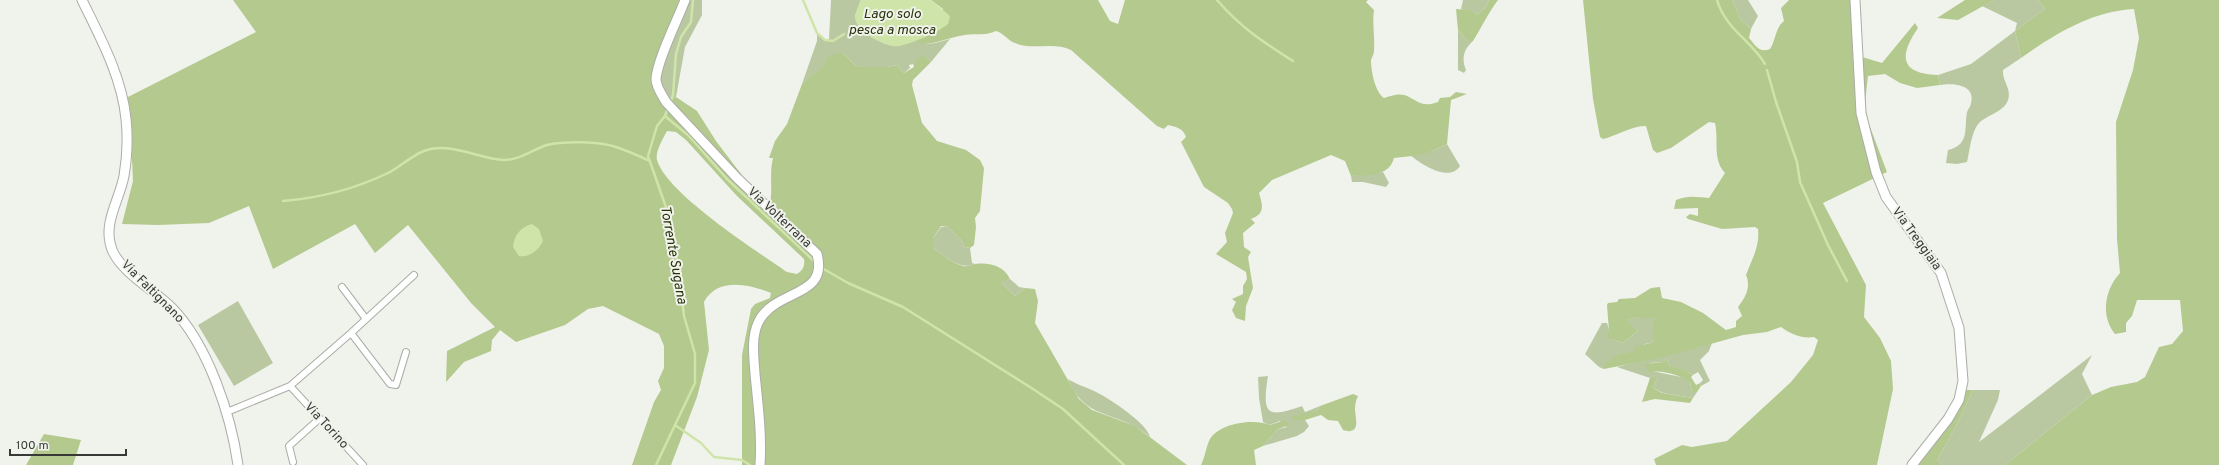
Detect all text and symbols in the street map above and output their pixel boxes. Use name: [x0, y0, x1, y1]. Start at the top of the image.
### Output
water label: Lago solo pesca a mosca: [848, 6, 936, 39]
street label: Via Volterrana: [744, 184, 814, 252]
street label: Via Treggiaia: [1888, 204, 1944, 274]
water label: Torrente Sugana: [656, 205, 690, 306]
street label: Via Faltignano: [117, 257, 187, 327]
street label: Via Torino: [300, 399, 352, 453]
scale bar: [10, 431, 126, 457]
text: 100 m: [16, 438, 49, 454]

